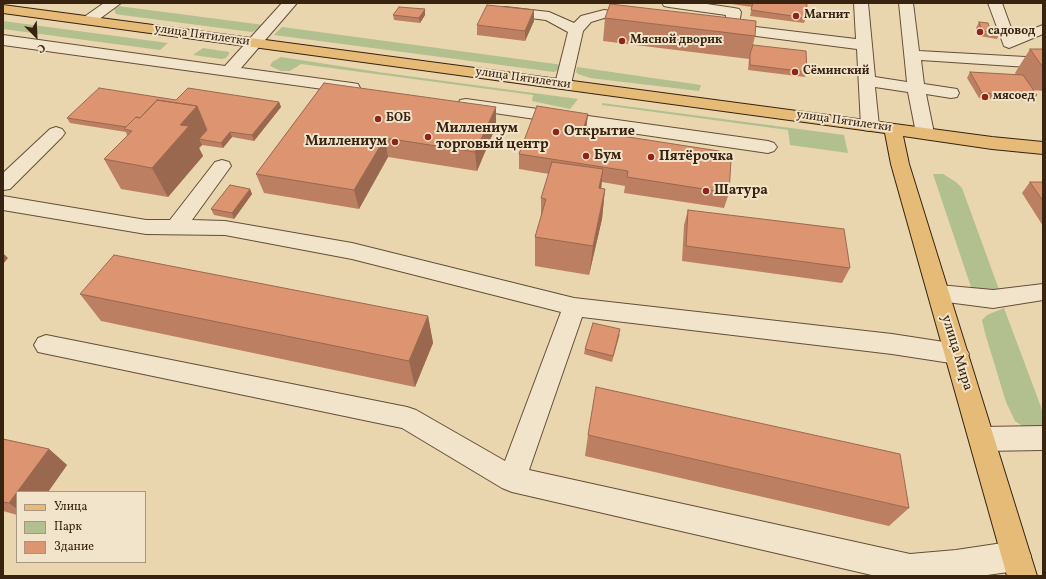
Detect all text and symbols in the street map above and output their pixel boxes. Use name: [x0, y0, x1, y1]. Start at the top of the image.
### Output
place label: Магнит: [804, 9, 850, 23]
marker: Магнит: [791, 11, 801, 21]
north arrow: [16, 16, 56, 56]
street label: улица Пятилетки: [153, 22, 251, 50]
place label: садовод: [988, 25, 1035, 39]
marker: садовод: [975, 27, 985, 37]
place label: Мясной дворик: [630, 34, 722, 48]
marker: Мясной дворик: [617, 36, 627, 46]
text: С: [35, 39, 47, 56]
street label: улица Пятилетки: [474, 65, 572, 93]
place label: Сёминский: [803, 65, 870, 79]
marker: Сёминский: [790, 67, 800, 77]
place label: мясоед: [993, 90, 1035, 104]
marker: мясоед: [980, 92, 990, 102]
street label: улица Пятилетки: [795, 108, 893, 136]
place label: БОБ: [386, 112, 411, 126]
marker: БОБ: [373, 114, 383, 124]
place label: Миллениум торговый центр: [436, 121, 549, 154]
place label: Открытие: [564, 124, 635, 140]
marker: Открытие: [551, 127, 561, 137]
marker: Миллениум торговый центр: [423, 132, 433, 142]
place label: Миллениум: [305, 134, 387, 150]
marker: Миллениум: [390, 137, 400, 147]
place label: Бум: [594, 148, 621, 164]
place label: Пятёрочка: [659, 149, 734, 165]
marker: Бум: [581, 151, 591, 161]
marker: Пятёрочка: [646, 152, 656, 162]
place label: Шатура: [714, 183, 768, 199]
marker: Шатура: [701, 186, 711, 196]
street label: улица Мира: [937, 313, 975, 393]
legend: [16, 491, 146, 563]
text: Улица: [54, 499, 87, 515]
text: Парк: [54, 519, 82, 535]
text: Здание: [54, 539, 94, 555]

